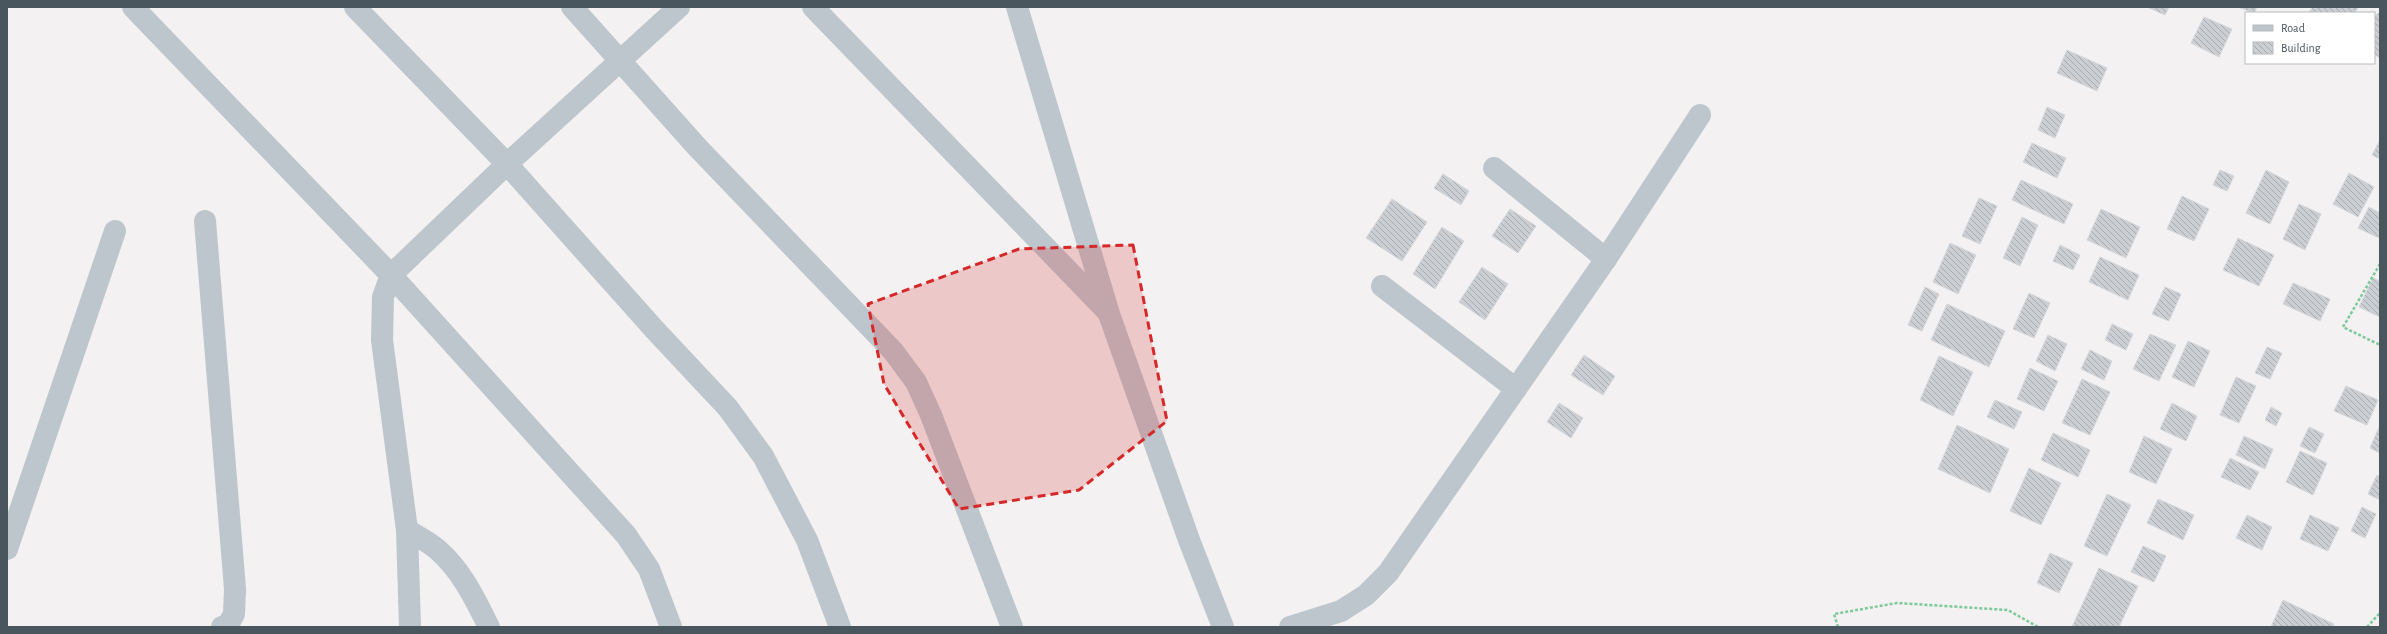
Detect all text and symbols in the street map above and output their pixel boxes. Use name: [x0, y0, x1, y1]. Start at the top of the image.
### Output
legend: [2245, 12, 2375, 64]
text: Road: [2281, 22, 2305, 34]
text: Building: [2281, 42, 2321, 54]

